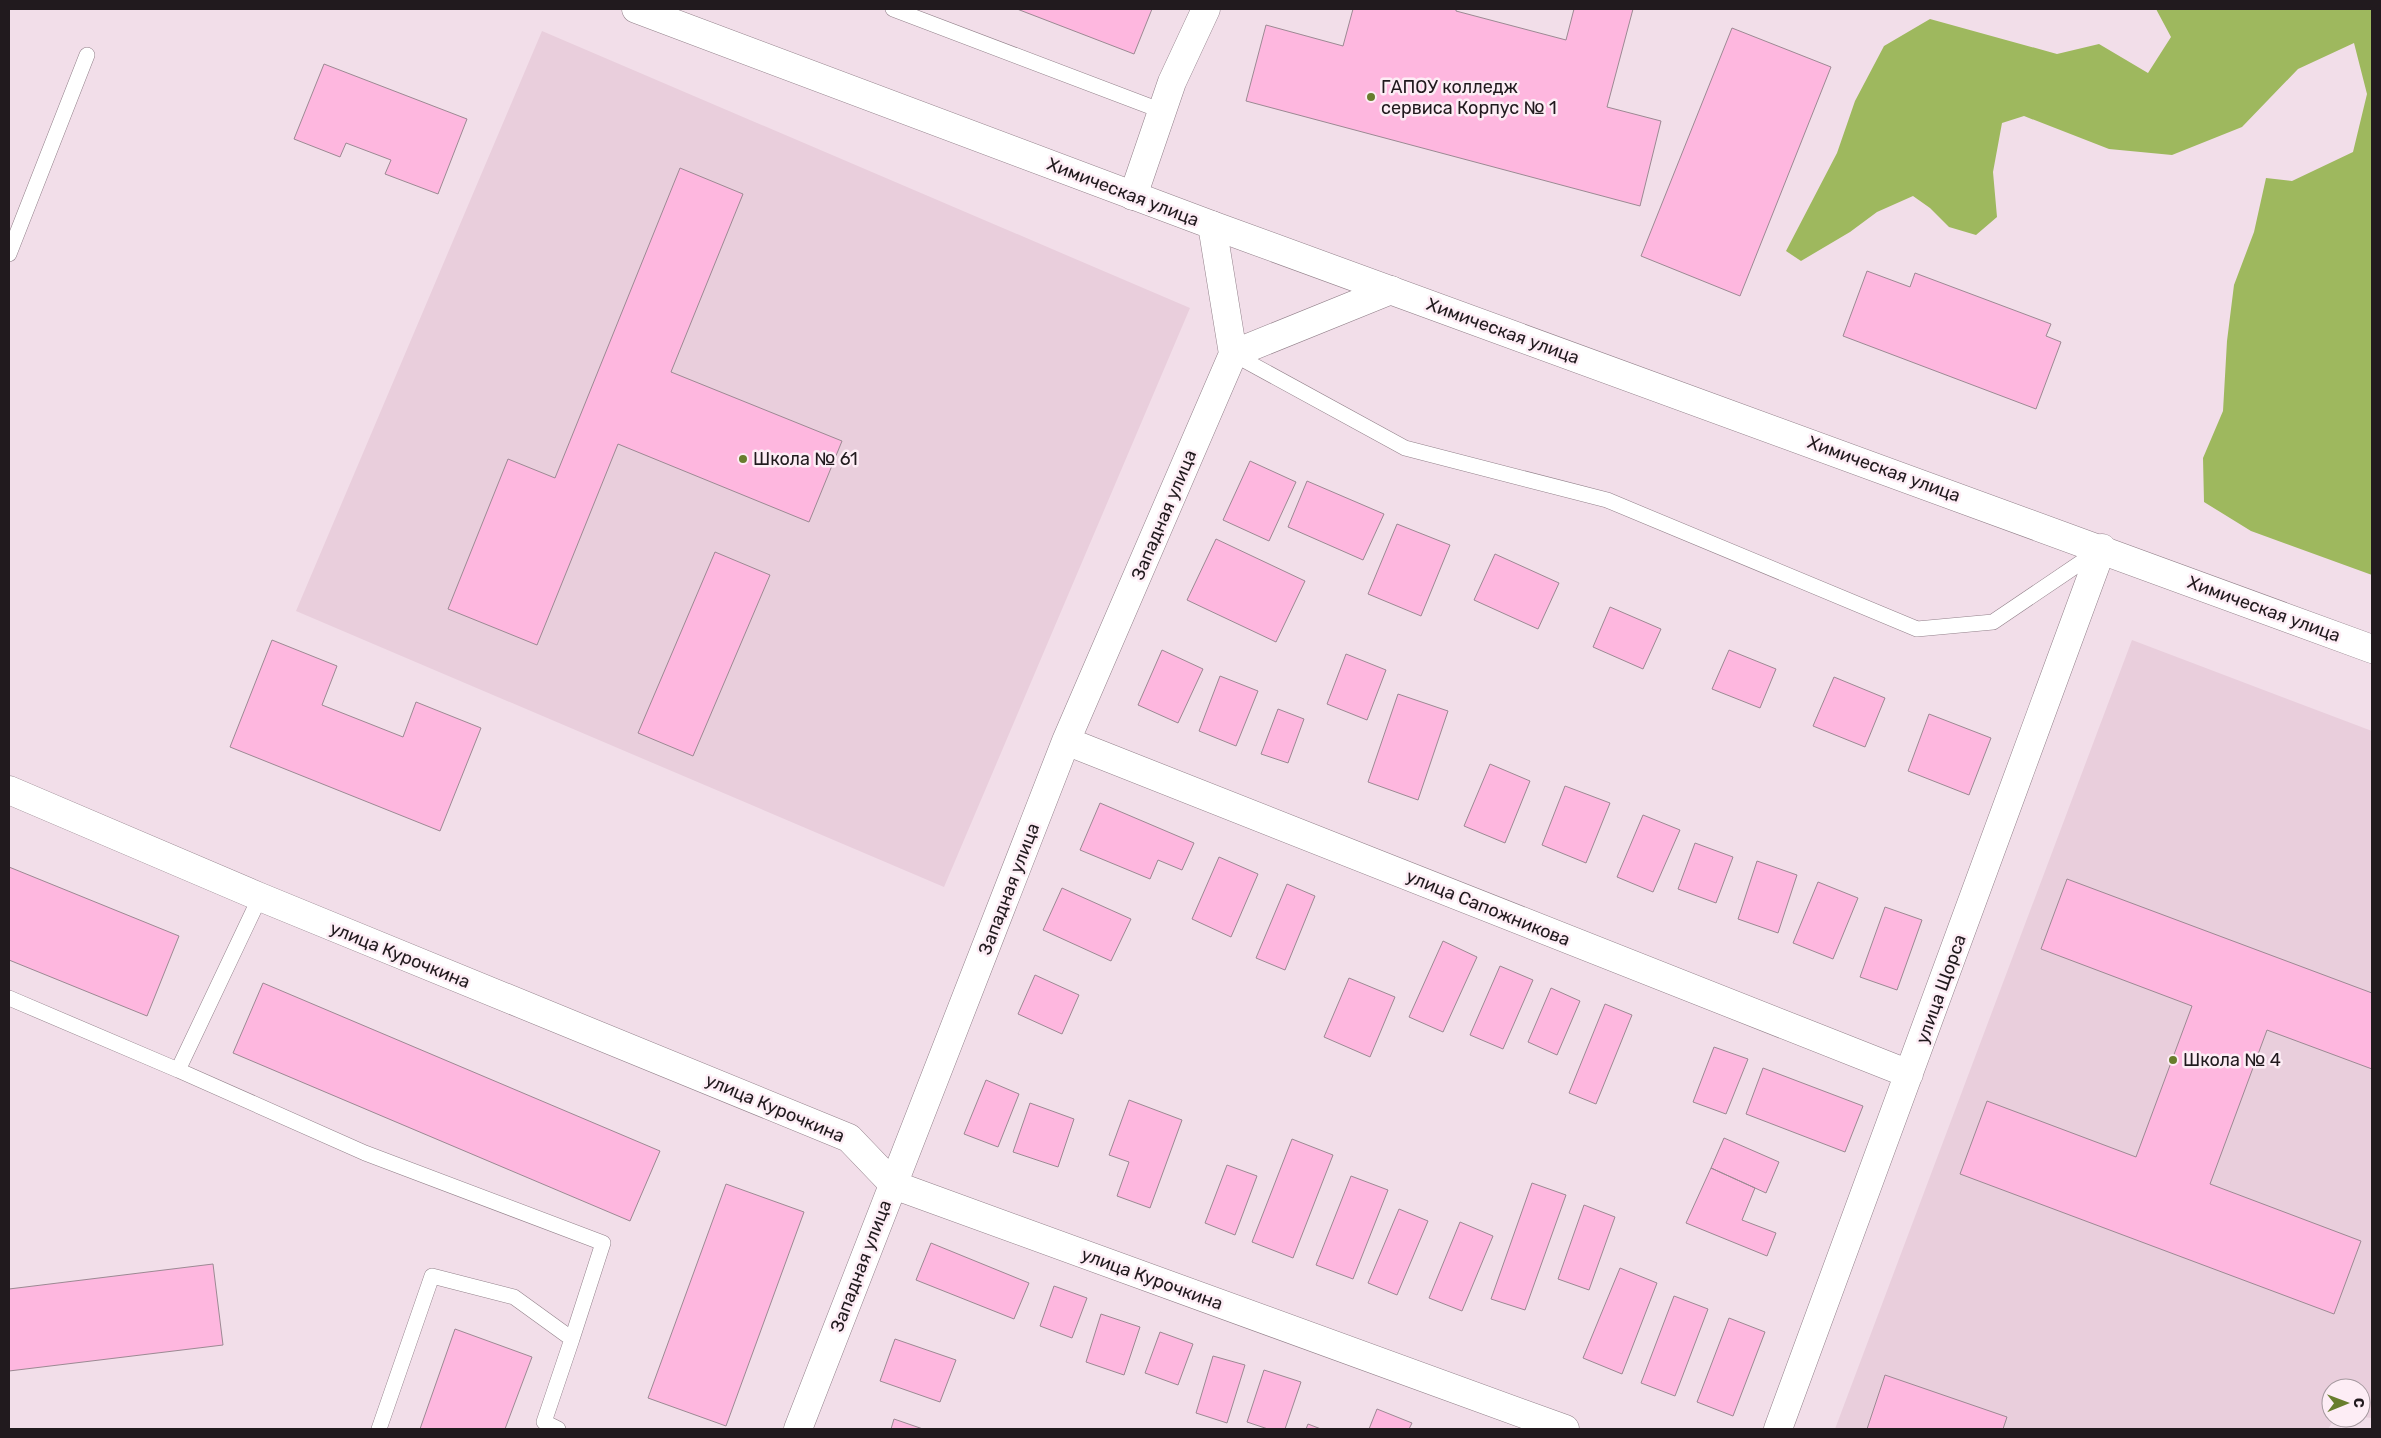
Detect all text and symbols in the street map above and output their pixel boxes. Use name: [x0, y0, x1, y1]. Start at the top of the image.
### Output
place label: ГАПОУ колледж сервиса Корпус № 1: [1381, 76, 1557, 119]
marker: ГАПОУ колледж сервиса Корпус № 1: [1365, 91, 1377, 103]
street label: Химическая улица: [1044, 153, 1202, 231]
street label: Химическая улица: [1424, 293, 1582, 369]
street label: Химическая улица: [1805, 431, 1963, 507]
street label: Западная улица: [1127, 447, 1201, 583]
place label: Школа № 61: [753, 448, 858, 470]
marker: Школа № 61: [737, 453, 749, 465]
street label: Химическая улица: [2185, 571, 2343, 647]
street label: Западная улица: [974, 820, 1044, 958]
street label: улица Сапожникова: [1403, 865, 1573, 951]
street label: улица Курочкина: [327, 917, 473, 993]
street label: улица Щорса: [1911, 931, 1971, 1047]
place label: Школа № 4: [2183, 1049, 2281, 1071]
marker: Школа № 4: [2167, 1054, 2179, 1066]
street label: улица Курочкина: [702, 1069, 848, 1147]
street label: Западная улица: [826, 1197, 896, 1335]
street label: улица Курочкина: [1078, 1243, 1226, 1315]
north arrow: [2321, 1378, 2371, 1428]
text: С: [2350, 1398, 2367, 1408]

